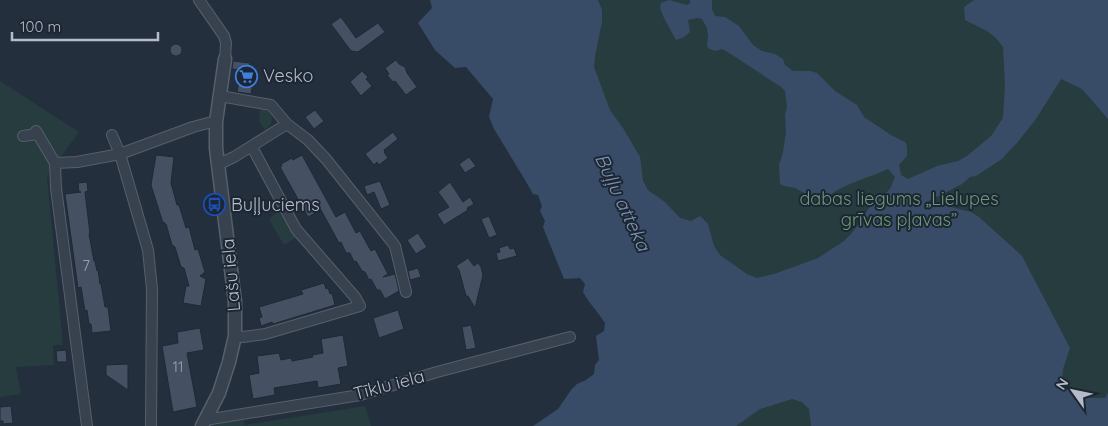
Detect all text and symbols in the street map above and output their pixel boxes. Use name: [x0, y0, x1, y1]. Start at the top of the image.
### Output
scale bar: [12, 10, 159, 42]
text: 100 m: [20, 17, 61, 36]
supermarket icon: Vesko: [235, 64, 259, 88]
place label: Vesko: [263, 64, 313, 87]
water label: Buļļu atteka: [590, 150, 657, 256]
park label: dabas liegums „Lielupes grīvas pļavas”: [799, 187, 999, 231]
bus stop icon: Buļļuciems: [203, 193, 227, 217]
place label: Buļļuciems: [231, 193, 320, 216]
street label: Lašu iela: [216, 238, 245, 312]
house number: 7: [82, 256, 90, 275]
house number: 11: [172, 357, 184, 376]
street label: Tīklu iela: [351, 364, 427, 405]
north arrow: [1048, 366, 1098, 416]
text: N: [1052, 375, 1072, 393]

